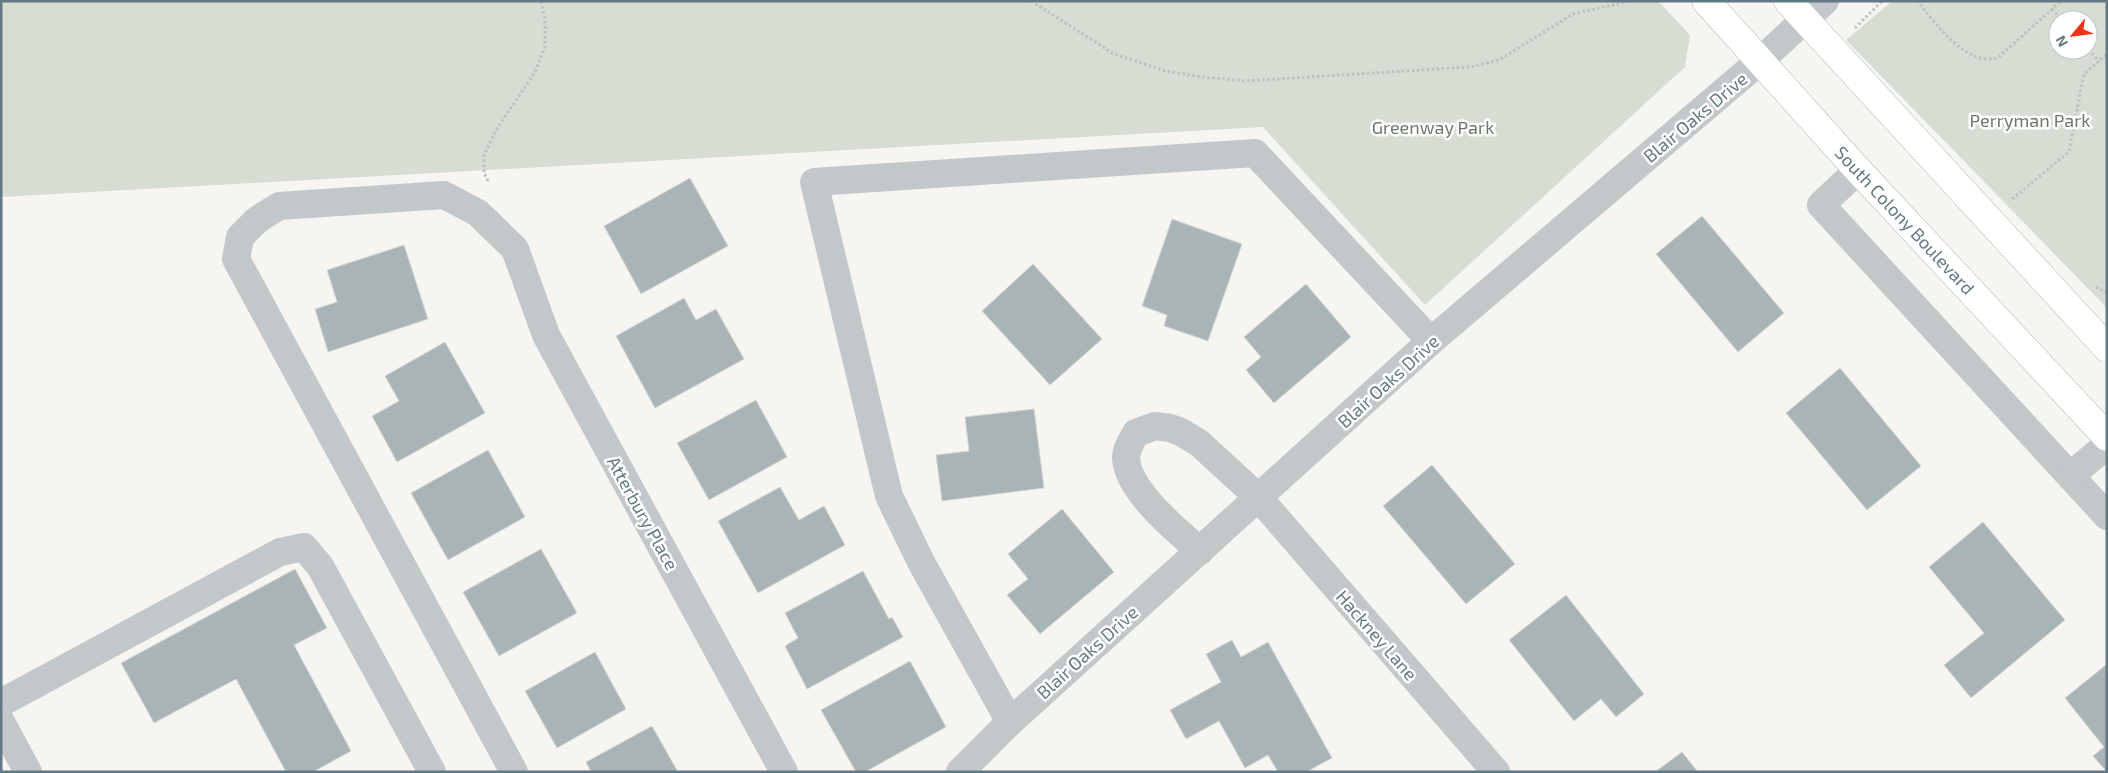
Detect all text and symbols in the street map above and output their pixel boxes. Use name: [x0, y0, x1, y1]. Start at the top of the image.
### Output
north arrow: [2048, 10, 2098, 60]
text: N: [2051, 33, 2071, 50]
street label: Blair Oaks Drive: [1639, 67, 1751, 167]
park label: Perryman Park: [1969, 109, 2091, 131]
park label: Greenway Park: [1372, 116, 1494, 138]
street label: South Colony Boulevard: [1831, 141, 1979, 299]
street label: Blair Oaks Drive: [1333, 330, 1443, 432]
street label: Atterbury Place: [603, 452, 683, 574]
street label: Hackney Lane: [1332, 585, 1422, 685]
street label: Blair Oaks Drive: [1032, 601, 1142, 703]

